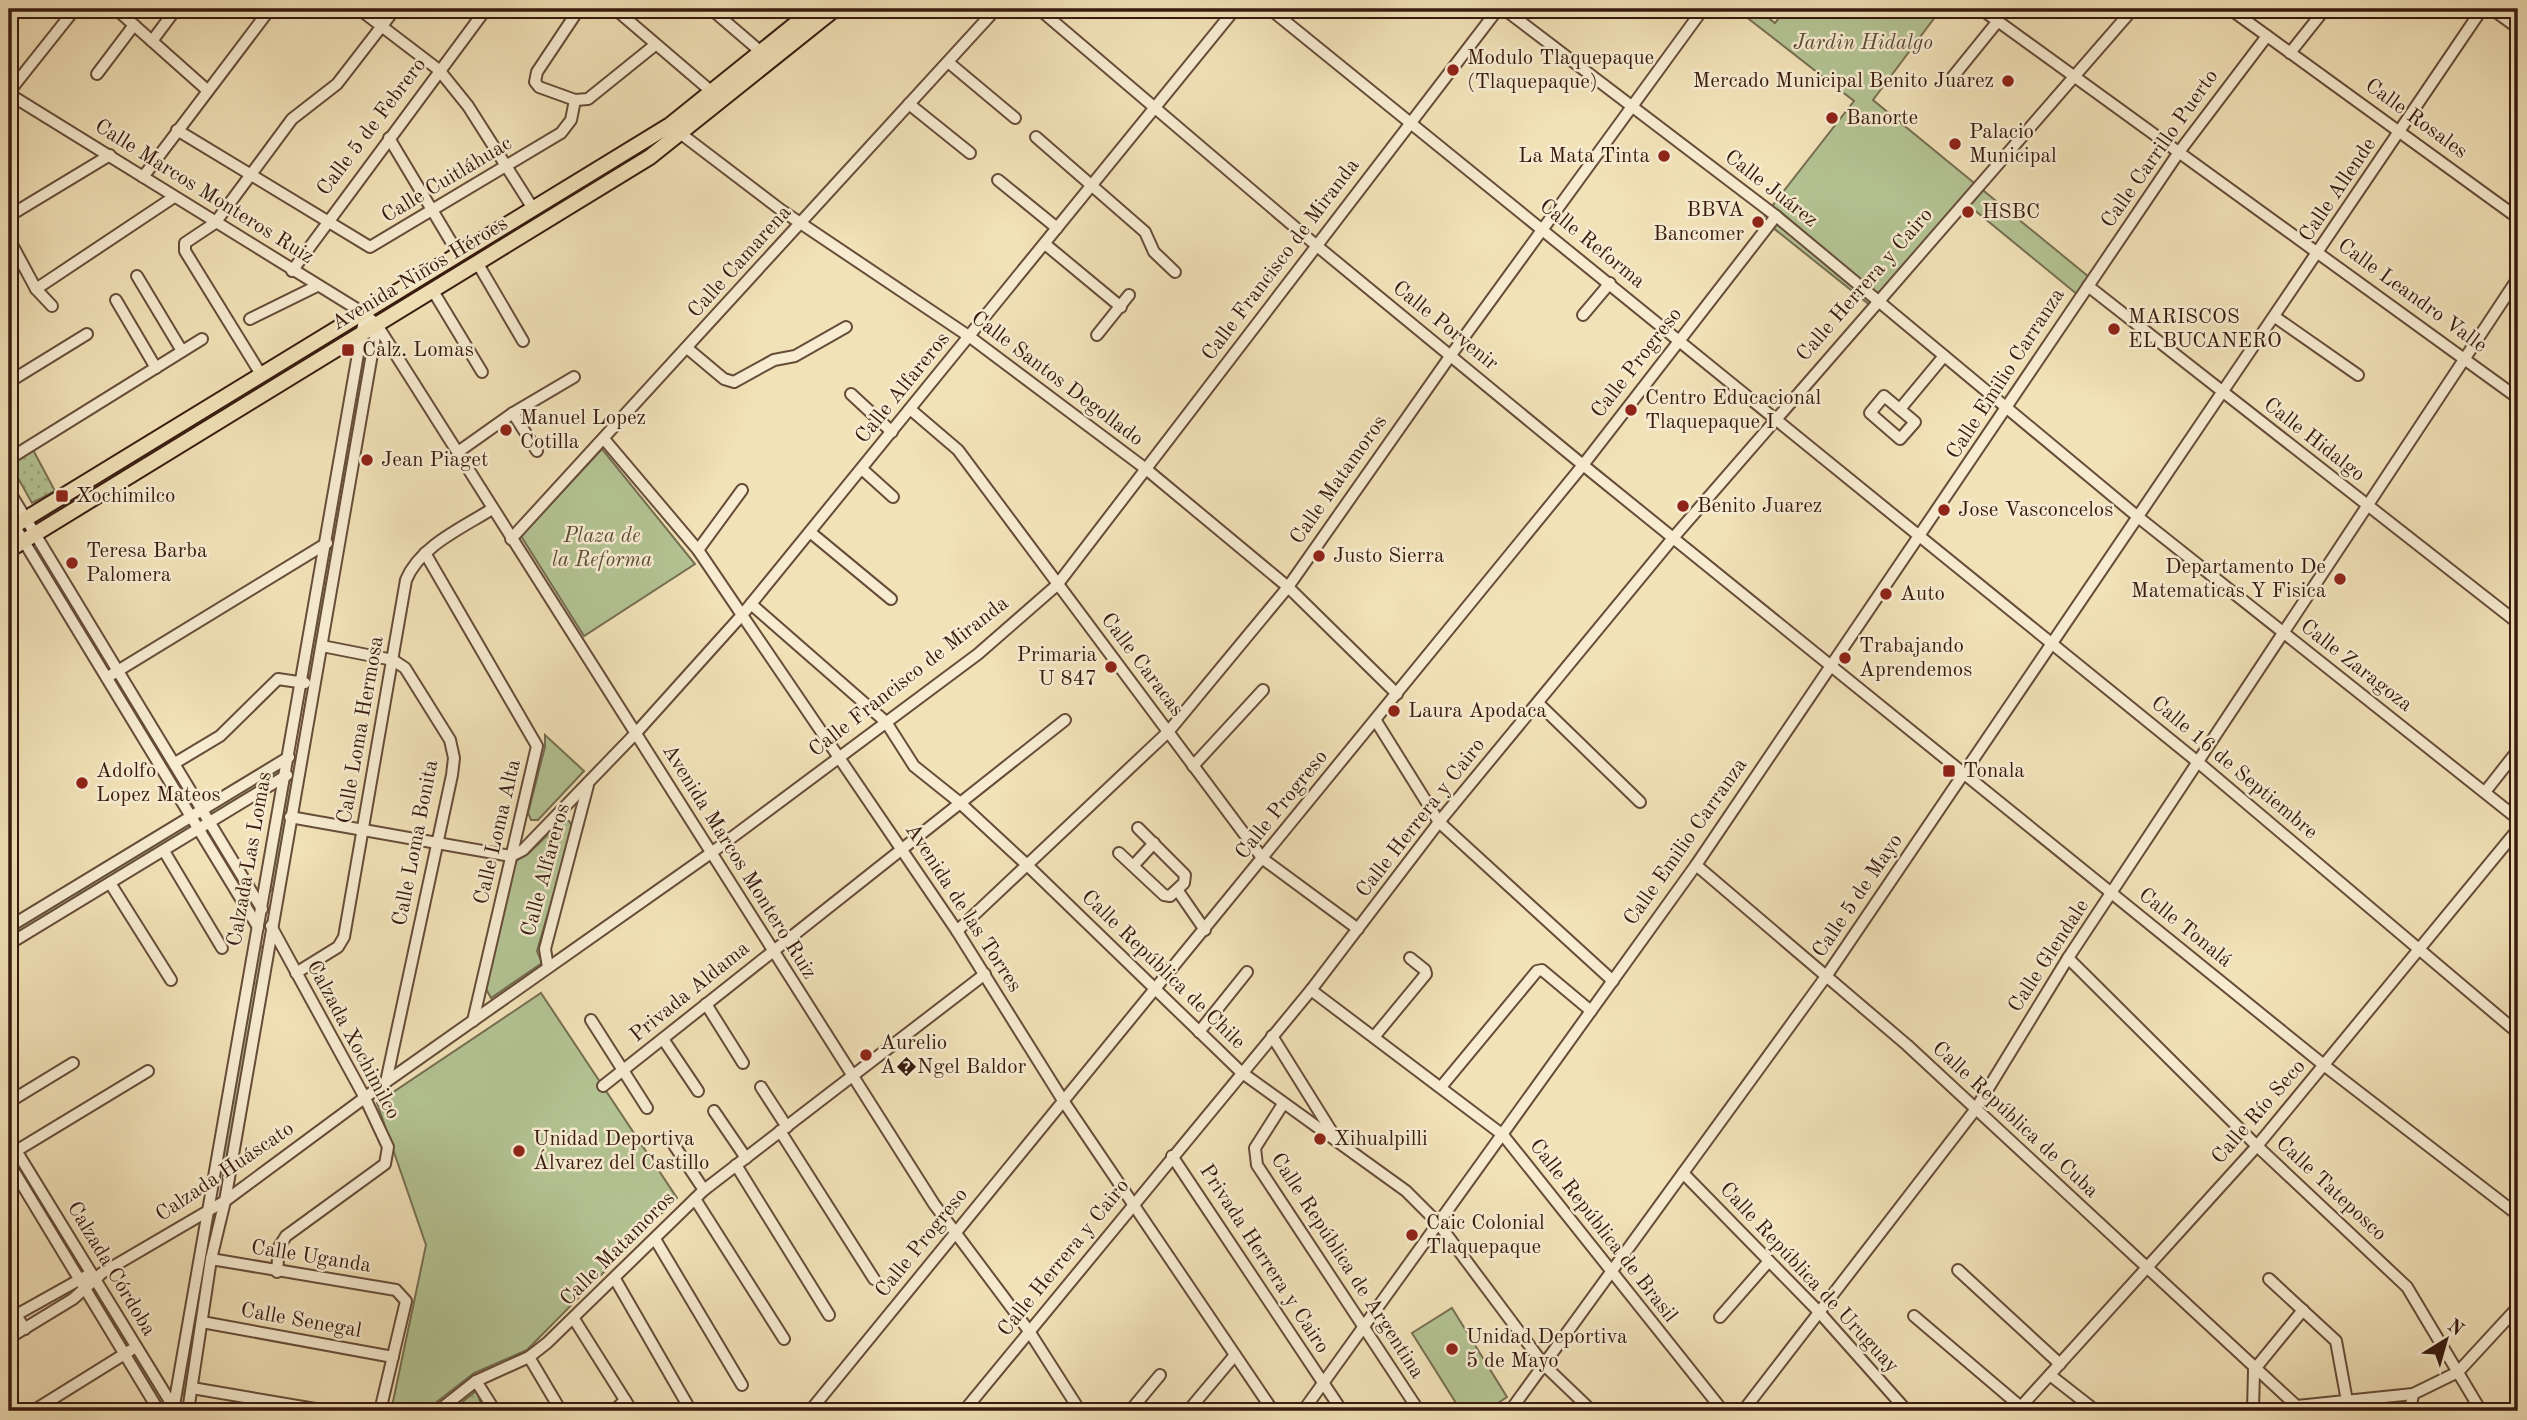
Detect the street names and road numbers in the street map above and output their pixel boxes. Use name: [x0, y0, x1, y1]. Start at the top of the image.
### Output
street label: Calle 5 de Febrero: [314, 54, 430, 200]
street label: Calle Carrillo Puerto: [2098, 66, 2222, 232]
street label: Calle Rosales: [2361, 75, 2471, 163]
street label: Calle Marcos Monteros Ruiz: [91, 116, 317, 268]
street label: Calle Cuitláhuac: [378, 133, 516, 227]
street label: Calle Allende: [2296, 134, 2380, 246]
street label: Calle Juárez: [1720, 146, 1822, 232]
street label: Calle Francisco de Miranda: [1198, 155, 1364, 365]
street label: Calle Reforma: [1535, 195, 1649, 293]
street label: Calle Camarena: [684, 202, 796, 322]
street label: Calle Herrera y Cairo: [1793, 204, 1937, 366]
street label: Avenida Niños Héroes: [328, 213, 512, 335]
street label: Calle Leandro Valle: [2334, 235, 2490, 357]
street label: Calle Porvenir: [1388, 277, 1502, 375]
street label: Calle Emilio Carranza: [1943, 285, 2069, 463]
street label: Calle Progreso: [1588, 304, 1686, 422]
street label: Calle Santos Degollado: [967, 308, 1147, 450]
street label: Calle Alfareros: [852, 328, 954, 448]
street label: Calle Hidalgo: [2259, 394, 2369, 486]
street label: Calle Matamoros: [1287, 412, 1391, 548]
street label: Calle Francisco de Miranda: [805, 593, 1013, 761]
street label: Calle Caracas: [1096, 609, 1188, 721]
street label: Calle Zaragoza: [2296, 616, 2416, 716]
street label: Calle Loma Hermosa: [334, 635, 388, 825]
street label: Calle 16 de Septiembre: [2147, 692, 2321, 844]
street label: Calle Herrera y Cairo: [1353, 735, 1489, 901]
street label: Avenida Marcos Montero Ruiz: [658, 741, 820, 983]
street label: Calle Progreso: [1232, 746, 1332, 864]
street label: Calle Emilio Carranza: [1620, 755, 1752, 929]
street label: Calle Loma Alta: [471, 757, 525, 907]
street label: Calle Loma Bonita: [390, 758, 442, 928]
street label: Calzada Las Lomas: [224, 770, 276, 948]
street label: Calle Alfareros: [518, 801, 574, 939]
street label: Avenida de las Torres: [901, 820, 1025, 996]
street label: Calle 5 de Mayo: [1809, 830, 1907, 962]
street label: Calle Tonalá: [2134, 884, 2236, 972]
street label: Calle República de Chile: [1077, 887, 1249, 1053]
street label: Calle Glendale: [2005, 896, 2093, 1016]
street label: Privada Aldama: [626, 938, 754, 1046]
street label: Calzada Xochimilco: [302, 957, 404, 1123]
street label: Calle República de Cuba: [1928, 1038, 2102, 1202]
street label: Calle Río Seco: [2208, 1056, 2310, 1168]
street label: Calzada Huáscato: [152, 1118, 298, 1226]
street label: Calle Tateposco: [2272, 1133, 2390, 1245]
street label: Calle República de Brasil: [1525, 1135, 1681, 1327]
street label: Calle República de Argentina: [1266, 1150, 1428, 1382]
street label: Privada Herrera y Cairo: [1195, 1161, 1333, 1357]
street label: Calle Herrera y Cairo: [994, 1175, 1134, 1341]
street label: Calle República de Uruguay: [1715, 1179, 1903, 1377]
street label: Calle Progreso: [872, 1184, 972, 1302]
street label: Calle Matamoros: [557, 1188, 679, 1310]
street label: Calzada Córdoba: [63, 1198, 159, 1340]
street label: Calle Uganda: [250, 1237, 372, 1277]
street label: Calle Senegal: [239, 1300, 363, 1342]

